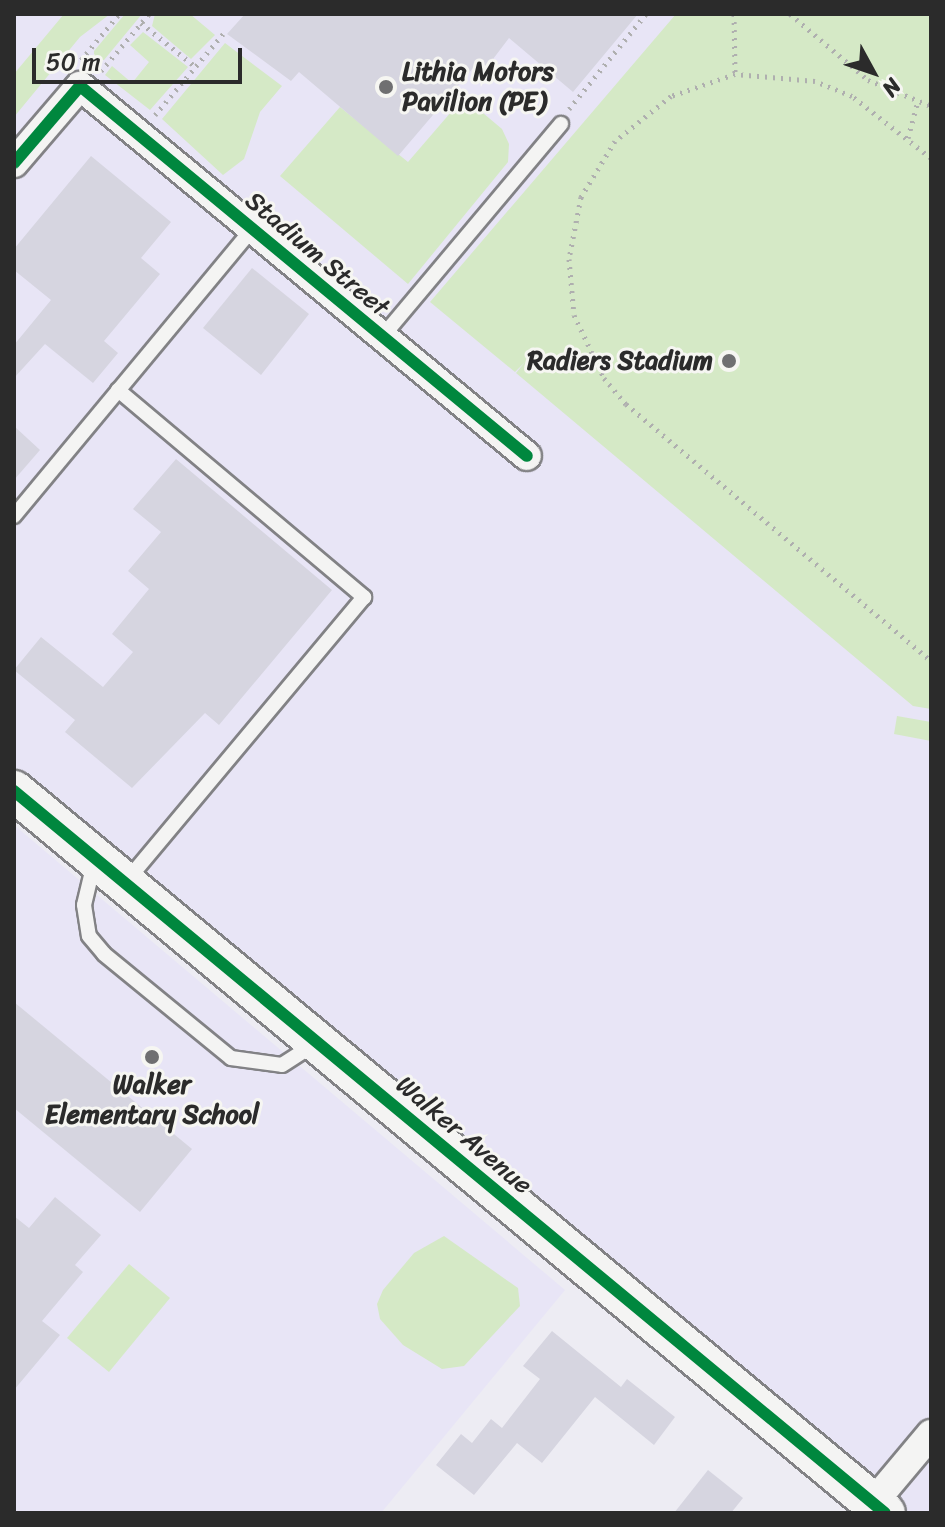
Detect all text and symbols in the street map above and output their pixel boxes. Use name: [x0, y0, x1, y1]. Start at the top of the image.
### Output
scale bar: [36, 32, 246, 82]
north arrow: [833, 32, 913, 112]
text: 50 m: [46, 41, 101, 83]
place label: Lithia Motors Pavilion (PE): [402, 56, 553, 118]
text: N: [872, 69, 912, 106]
marker: Lithia Motors Pavilion (PE): [377, 78, 395, 96]
street label: Stadium Street: [239, 185, 395, 323]
place label: Radiers Stadium: [527, 345, 713, 377]
marker: Radiers Stadium: [720, 352, 738, 370]
marker: Walker Elementary School: [143, 1048, 161, 1066]
place label: Walker Elementary School: [45, 1069, 259, 1130]
street label: Walker Avenue: [390, 1069, 538, 1201]

